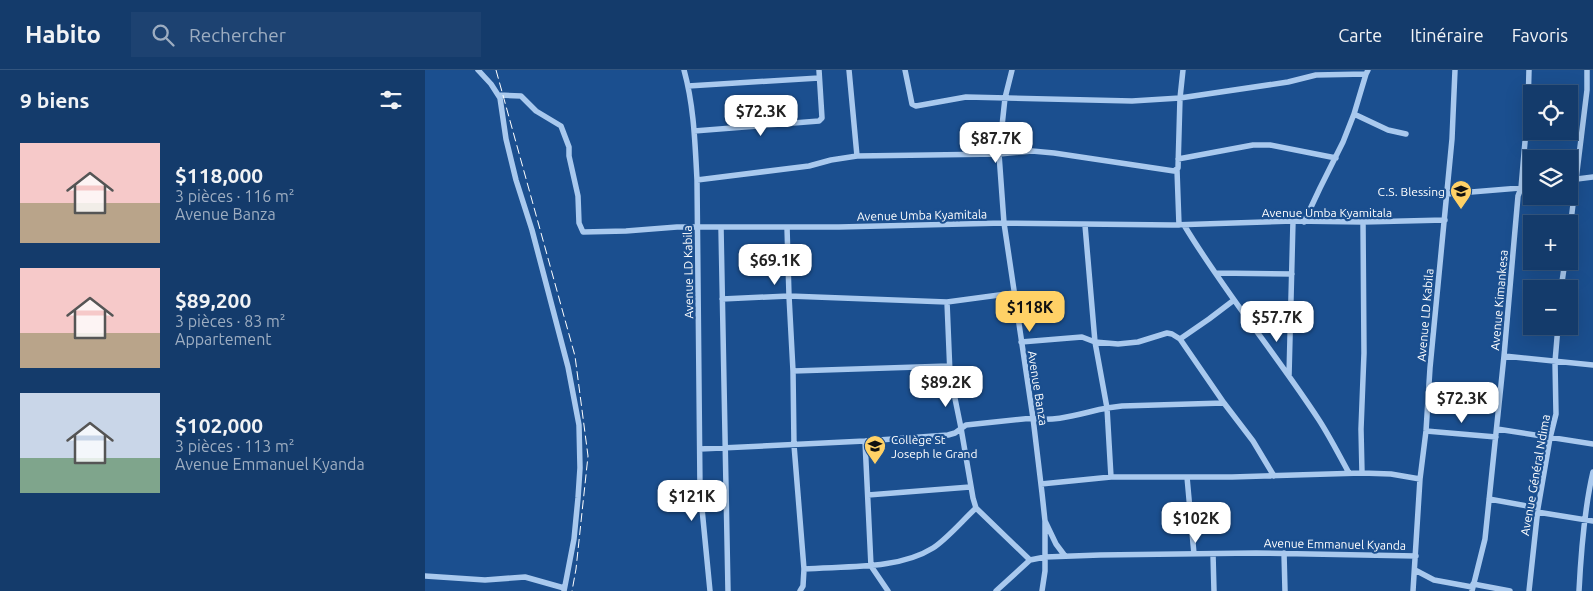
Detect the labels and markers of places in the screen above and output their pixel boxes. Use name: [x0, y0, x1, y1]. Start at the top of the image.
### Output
pin: $72.3K: [720, 94, 802, 137]
pin: $87.7K: [955, 122, 1037, 164]
school or university icon: C.S. Blessing: [1449, 179, 1473, 210]
place label: C.S. Blessing: [1378, 185, 1445, 198]
pin: $69.1K: [734, 244, 816, 286]
pin: $118K: [995, 290, 1065, 333]
pin: $57.7K: [1236, 300, 1318, 343]
pin: $89.2K: [905, 366, 987, 408]
pin: $72.3K: [1421, 382, 1503, 424]
place label: Collège St Joseph le Grand: [891, 433, 977, 460]
school or university icon: Collège St Joseph le Grand: [863, 434, 887, 465]
pin: $121K: [657, 480, 727, 522]
pin: $102K: [1161, 502, 1231, 544]

